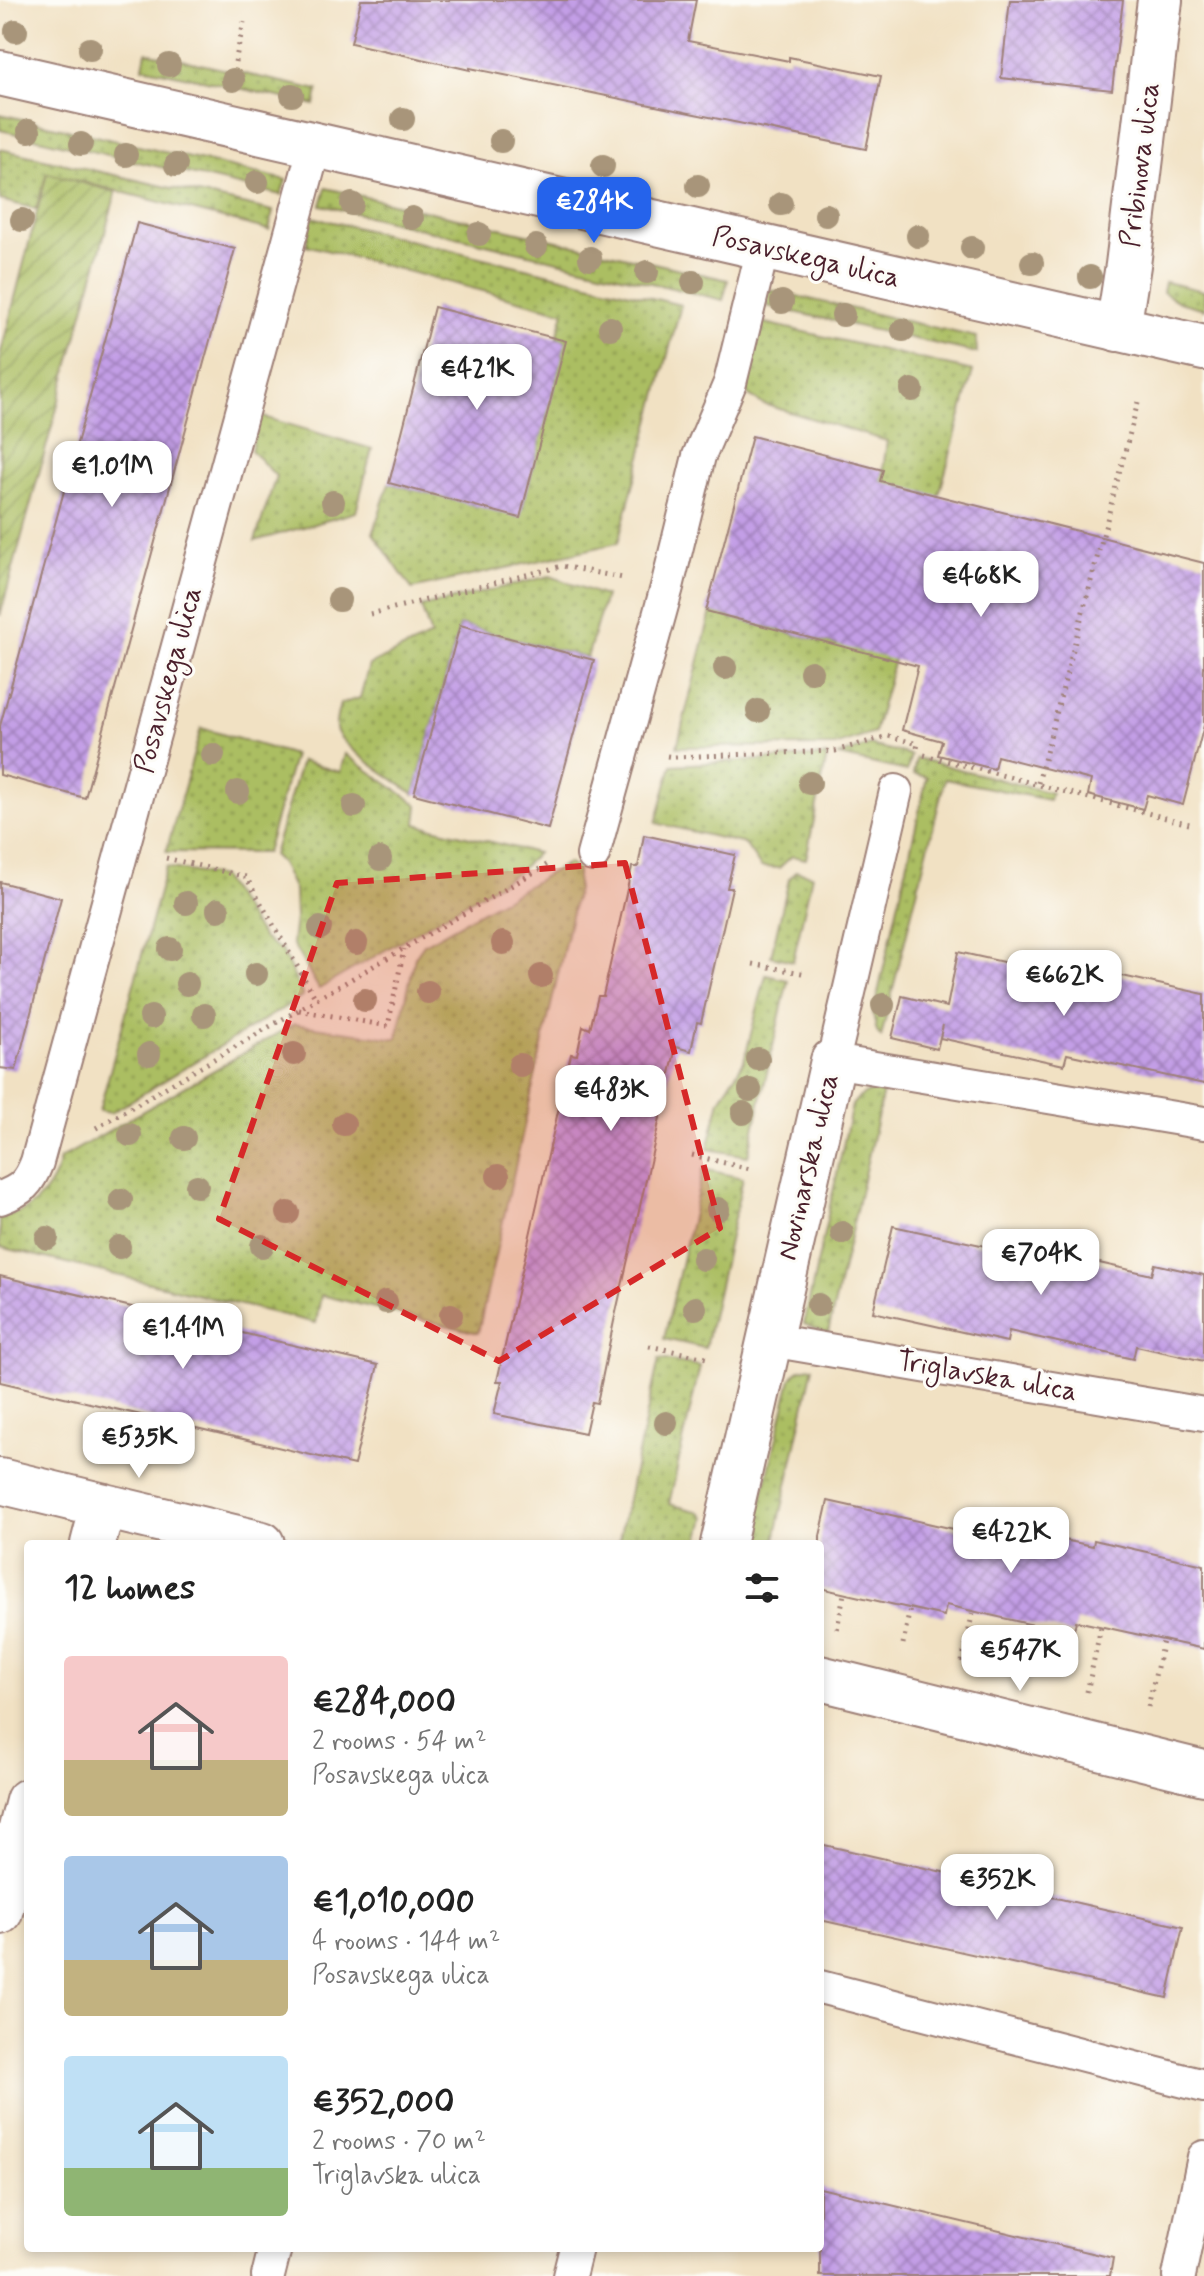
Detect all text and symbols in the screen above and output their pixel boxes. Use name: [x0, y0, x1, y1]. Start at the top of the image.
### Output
street label: Pribinova ulica: [1113, 80, 1169, 250]
pin: €284K: [538, 177, 650, 245]
text: €284K: [555, 186, 633, 220]
street label: Posavskega ulica: [708, 218, 903, 300]
pin: €421K: [421, 344, 533, 412]
text: €421K: [440, 353, 514, 387]
pin: €1.01M: [47, 441, 177, 509]
text: €1.01M: [71, 450, 153, 484]
pin: €468K: [925, 551, 1037, 619]
text: €468K: [942, 560, 1020, 594]
street label: Posavskega ulica: [126, 583, 214, 778]
pin: €662K: [1008, 950, 1120, 1018]
text: €662K: [1025, 959, 1103, 993]
pin: €483K: [555, 1065, 667, 1133]
street label: Novinarska ulica: [770, 1070, 848, 1264]
text: €483K: [573, 1074, 649, 1108]
pin: €704K: [985, 1229, 1097, 1297]
text: €704K: [1000, 1238, 1082, 1272]
pin: €1.41M: [118, 1303, 248, 1371]
text: €1.41M: [141, 1312, 225, 1346]
street label: Triglavska ulica: [894, 1343, 1080, 1413]
pin: €535K: [83, 1412, 195, 1480]
text: €535K: [101, 1421, 177, 1455]
pin: €422K: [955, 1507, 1067, 1575]
text: €422K: [971, 1516, 1051, 1550]
text: 12 homes: [64, 1566, 195, 1611]
icon: filters: [740, 1566, 784, 1610]
pin: €547K: [964, 1625, 1076, 1693]
text: €547K: [979, 1634, 1061, 1668]
text: €284,000: [312, 1680, 456, 1725]
icon: home: [128, 1688, 224, 1784]
text: 2 rooms · 54 m²: [312, 1725, 487, 1759]
text: Posavskega ulica: [312, 1759, 490, 1793]
pin: €352K: [941, 1854, 1053, 1922]
text: €352K: [959, 1863, 1035, 1897]
text: €1,010,000: [312, 1880, 475, 1925]
icon: home: [128, 1888, 224, 1984]
text: 4 rooms · 144 m²: [312, 1925, 500, 1959]
text: Posavskega ulica: [312, 1959, 490, 1993]
text: €352,000: [312, 2080, 454, 2125]
icon: home: [128, 2088, 224, 2184]
text: 2 rooms · 70 m²: [312, 2125, 486, 2159]
text: Triglavska ulica: [312, 2159, 481, 2193]

